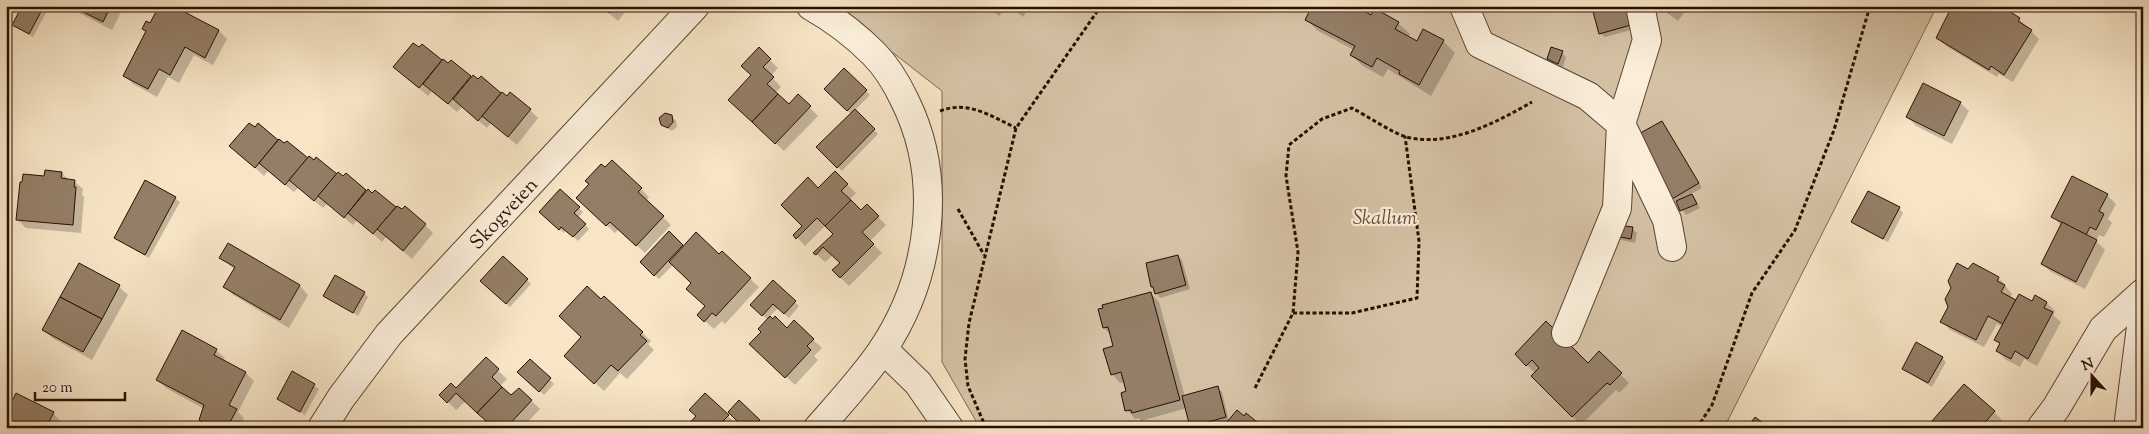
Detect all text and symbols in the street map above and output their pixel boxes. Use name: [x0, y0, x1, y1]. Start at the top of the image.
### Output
street label: Skogveien: [464, 172, 546, 257]
park label: Skallum: [1353, 205, 1417, 234]
north arrow: [2066, 352, 2116, 402]
text: N: [2079, 354, 2097, 377]
scale bar: [35, 369, 125, 401]
text: 20 m: [42, 378, 73, 399]

